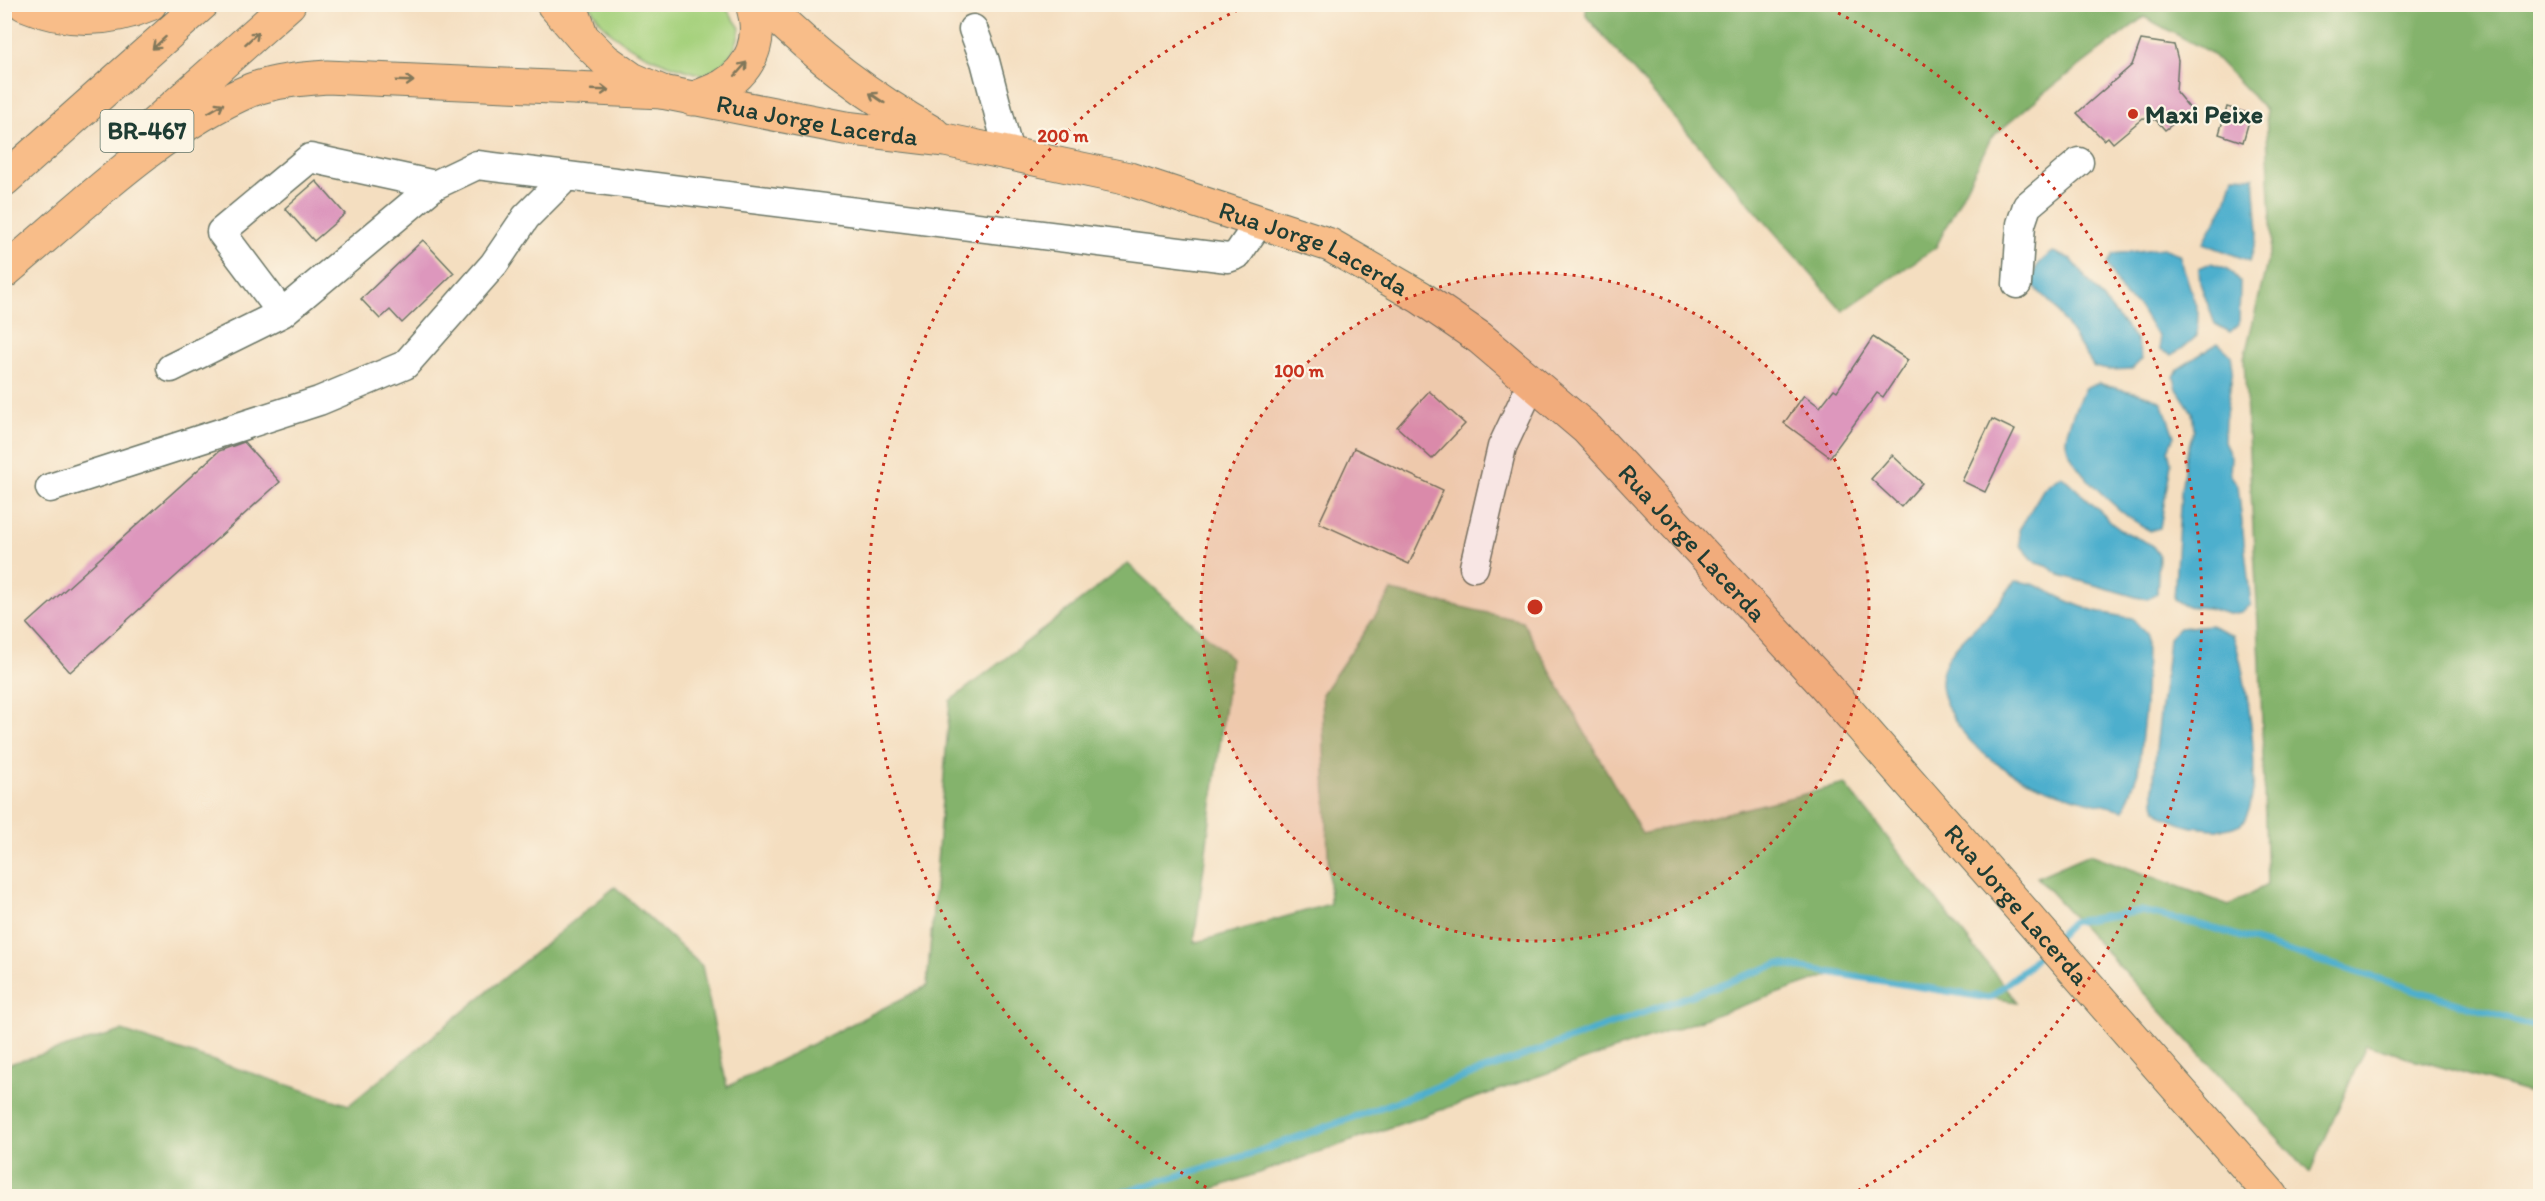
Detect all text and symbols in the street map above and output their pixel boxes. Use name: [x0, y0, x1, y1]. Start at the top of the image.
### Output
one-way arrow: [244, 31, 259, 45]
one-way arrow: [152, 36, 167, 50]
one-way arrow: [734, 61, 747, 77]
one-way arrow: [395, 76, 415, 87]
one-way arrow: [590, 84, 610, 95]
street label: Rua Jorge Lacerda: [714, 87, 920, 153]
one-way arrow: [869, 92, 886, 104]
place label: Maxi Peixe: [2145, 98, 2263, 130]
one-way arrow: [207, 101, 224, 113]
marker: Maxi Peixe: [2126, 107, 2140, 121]
road number: BR-467: [100, 110, 194, 152]
text: 200 m: [1038, 125, 1089, 147]
street label: Rua Jorge Lacerda: [1215, 194, 1415, 303]
text: 100 m: [1274, 360, 1325, 382]
street label: Rua Jorge Lacerda: [1611, 457, 1774, 629]
centre of rings: [1525, 597, 1545, 617]
street label: Rua Jorge Lacerda: [1938, 817, 2096, 992]

